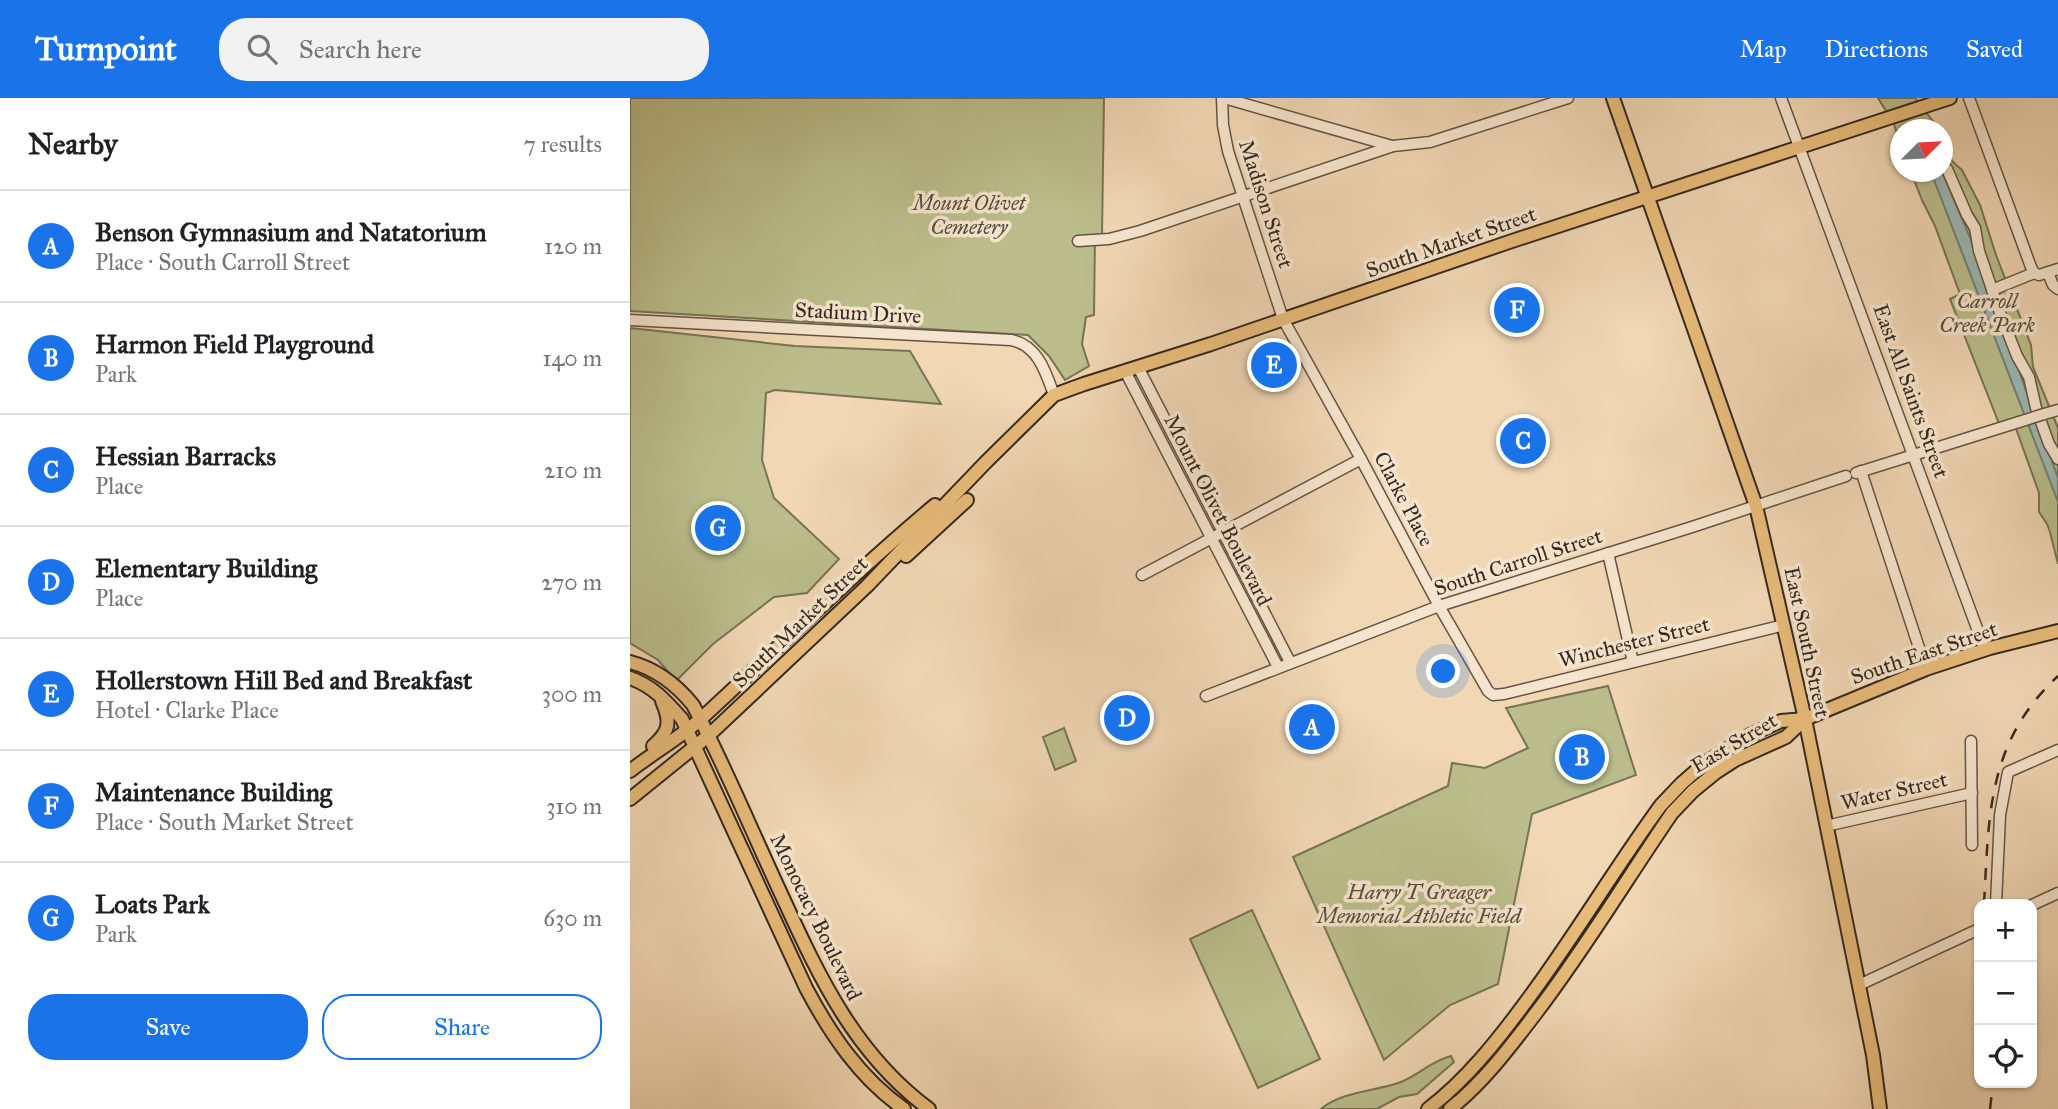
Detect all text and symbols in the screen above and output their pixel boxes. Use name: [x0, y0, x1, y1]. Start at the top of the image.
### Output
search box: [219, 18, 709, 81]
text: Turnpoint: [35, 29, 177, 69]
icon: search: [243, 30, 281, 68]
text: Search here: [299, 33, 422, 65]
text: Map: [1740, 34, 1787, 64]
text: Directions: [1825, 34, 1928, 64]
text: Saved: [1966, 34, 2023, 64]
north arrow: [1890, 119, 1953, 182]
text: Nearby: [28, 126, 118, 162]
text: 7 results: [523, 130, 602, 158]
street label: Madison Street: [1233, 137, 1299, 272]
park label: Mount Olivet Cemetery: [911, 190, 1027, 240]
street label: South Market Street: [1362, 200, 1540, 283]
text: Benson Gymnasium and Natatorium: [95, 216, 487, 248]
text: A: [43, 232, 59, 260]
text: 120 m: [544, 232, 602, 260]
text: Place · South Carroll Street: [95, 248, 350, 276]
pin: F: [1494, 284, 1540, 336]
park label: Carroll Creek Park: [1939, 288, 2035, 338]
street label: Stadium Drive: [794, 297, 922, 329]
street label: East All Saints Street: [1867, 300, 1955, 482]
text: Harmon Field Playground: [95, 328, 374, 360]
pin: E: [1251, 339, 1297, 391]
text: B: [43, 344, 59, 372]
text: 140 m: [542, 344, 602, 372]
text: Park: [95, 360, 137, 388]
street label: Mount Olivet Boulevard: [1158, 410, 1278, 611]
pin: C: [1500, 415, 1546, 467]
text: Hessian Barracks: [95, 440, 276, 472]
street label: Clarke Place: [1368, 447, 1440, 551]
text: C: [43, 456, 59, 484]
text: 210 m: [544, 456, 602, 484]
text: Place: [95, 472, 143, 500]
pin: G: [695, 502, 741, 554]
street label: South Carroll Street: [1431, 522, 1606, 601]
street label: South Market Street: [727, 550, 874, 693]
text: Elementary Building: [95, 552, 317, 584]
street label: East South Street: [1778, 564, 1836, 720]
text: D: [42, 568, 60, 596]
text: 270 m: [541, 568, 602, 596]
text: Place: [95, 584, 143, 612]
street label: Winchester Street: [1556, 611, 1713, 673]
street label: South East Street: [1847, 616, 2001, 690]
your location: [1426, 654, 1460, 688]
text: Hollerstown Hill Bed and Breakfast: [95, 664, 472, 696]
text: E: [43, 680, 59, 708]
text: 300 m: [542, 680, 602, 708]
pin: D: [1104, 692, 1150, 744]
text: Hotel · Clarke Place: [95, 696, 279, 724]
pin: A: [1289, 701, 1335, 753]
street label: East Street: [1686, 707, 1782, 779]
pin: B: [1559, 731, 1605, 783]
street label: Water Street: [1838, 766, 1950, 816]
text: Maintenance Building: [95, 776, 332, 808]
text: F: [43, 792, 59, 820]
text: 310 m: [546, 792, 602, 820]
text: Place · South Market Street: [95, 808, 354, 836]
street label: Monocacy Boulevard: [764, 829, 868, 1005]
park label: Harry T Greager Memorial Athletic Field: [1315, 879, 1523, 929]
text: Loats Park: [95, 888, 210, 920]
map controls: [1974, 899, 2037, 1088]
button: +: [1974, 899, 2037, 962]
text: G: [43, 904, 59, 932]
text: 630 m: [543, 904, 602, 932]
text: Park: [95, 920, 137, 948]
button: −: [1974, 962, 2037, 1025]
button: Save: [28, 994, 308, 1060]
button: Share: [322, 994, 602, 1060]
button: locate: [1974, 1025, 2037, 1088]

